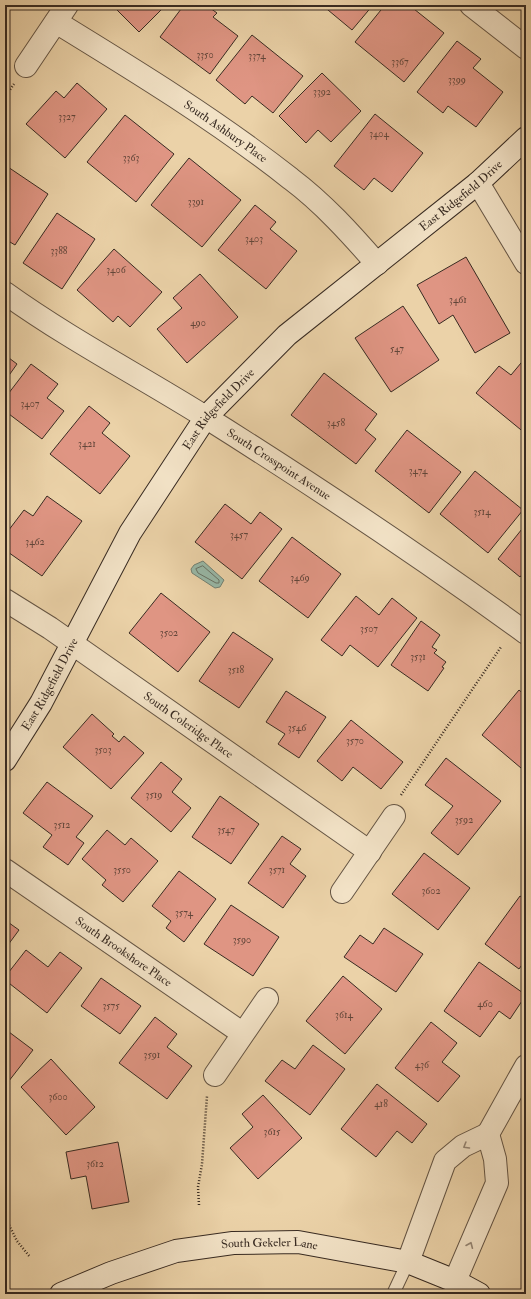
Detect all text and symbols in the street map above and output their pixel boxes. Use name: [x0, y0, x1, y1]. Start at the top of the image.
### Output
house number: 3350: [196, 49, 214, 61]
house number: 3374: [248, 50, 266, 62]
house number: 3367: [391, 56, 409, 68]
house number: 3399: [448, 74, 466, 86]
house number: 3392: [313, 86, 331, 98]
street label: South Ashbury Place: [181, 97, 271, 166]
house number: 3327: [58, 111, 76, 123]
house number: 3404: [369, 128, 389, 140]
house number: 3363: [123, 152, 139, 164]
street label: East Ridgefield Drive: [416, 157, 505, 234]
house number: 3391: [188, 196, 205, 208]
house number: 3403: [245, 233, 263, 245]
house number: 3388: [50, 245, 68, 257]
house number: 3406: [106, 264, 127, 276]
house number: 3461: [449, 294, 467, 306]
house number: 490: [190, 317, 206, 329]
house number: 547: [390, 343, 404, 355]
street label: East Ridgefield Drive: [179, 365, 258, 453]
house number: 3407: [21, 398, 40, 410]
house number: 3458: [327, 417, 345, 429]
street label: South Crosspoint Avenue: [224, 425, 334, 503]
house number: 3421: [78, 438, 96, 450]
house number: 3474: [409, 465, 428, 477]
house number: 3514: [473, 506, 491, 518]
house number: 3457: [230, 529, 249, 541]
house number: 3462: [25, 536, 45, 548]
house number: 3469: [290, 572, 310, 584]
house number: 3507: [360, 623, 378, 635]
house number: 3502: [160, 627, 178, 639]
street label: East Ridgefield Drive: [18, 636, 81, 733]
house number: 3531: [410, 651, 426, 663]
house number: 3518: [228, 664, 245, 676]
street label: South Coleridge Place: [141, 688, 236, 761]
house number: 3546: [288, 722, 307, 734]
house number: 3570: [346, 735, 364, 747]
house number: 3503: [94, 744, 112, 756]
house number: 3519: [146, 789, 162, 801]
house number: 3592: [455, 814, 473, 826]
house number: 3512: [54, 819, 70, 831]
house number: 3547: [217, 824, 235, 836]
house number: 3550: [113, 864, 131, 876]
house number: 3571: [269, 864, 286, 876]
house number: 3602: [421, 885, 441, 897]
house number: 3574: [175, 907, 194, 919]
street label: South Brookshore Place: [72, 913, 175, 990]
house number: 3590: [233, 934, 251, 946]
house number: 460: [477, 998, 493, 1010]
house number: 3575: [102, 1000, 120, 1012]
house number: 3614: [335, 1009, 354, 1021]
house number: 3591: [144, 1049, 161, 1061]
house number: 436: [415, 1059, 430, 1071]
house number: 3600: [48, 1091, 68, 1103]
house number: 418: [374, 1098, 388, 1110]
house number: 3615: [264, 1126, 281, 1138]
one-way arrow: [463, 1141, 470, 1148]
house number: 3612: [86, 1158, 104, 1170]
street label: South Gekeler Lane: [220, 1234, 319, 1253]
one-way arrow: [465, 1242, 473, 1250]

